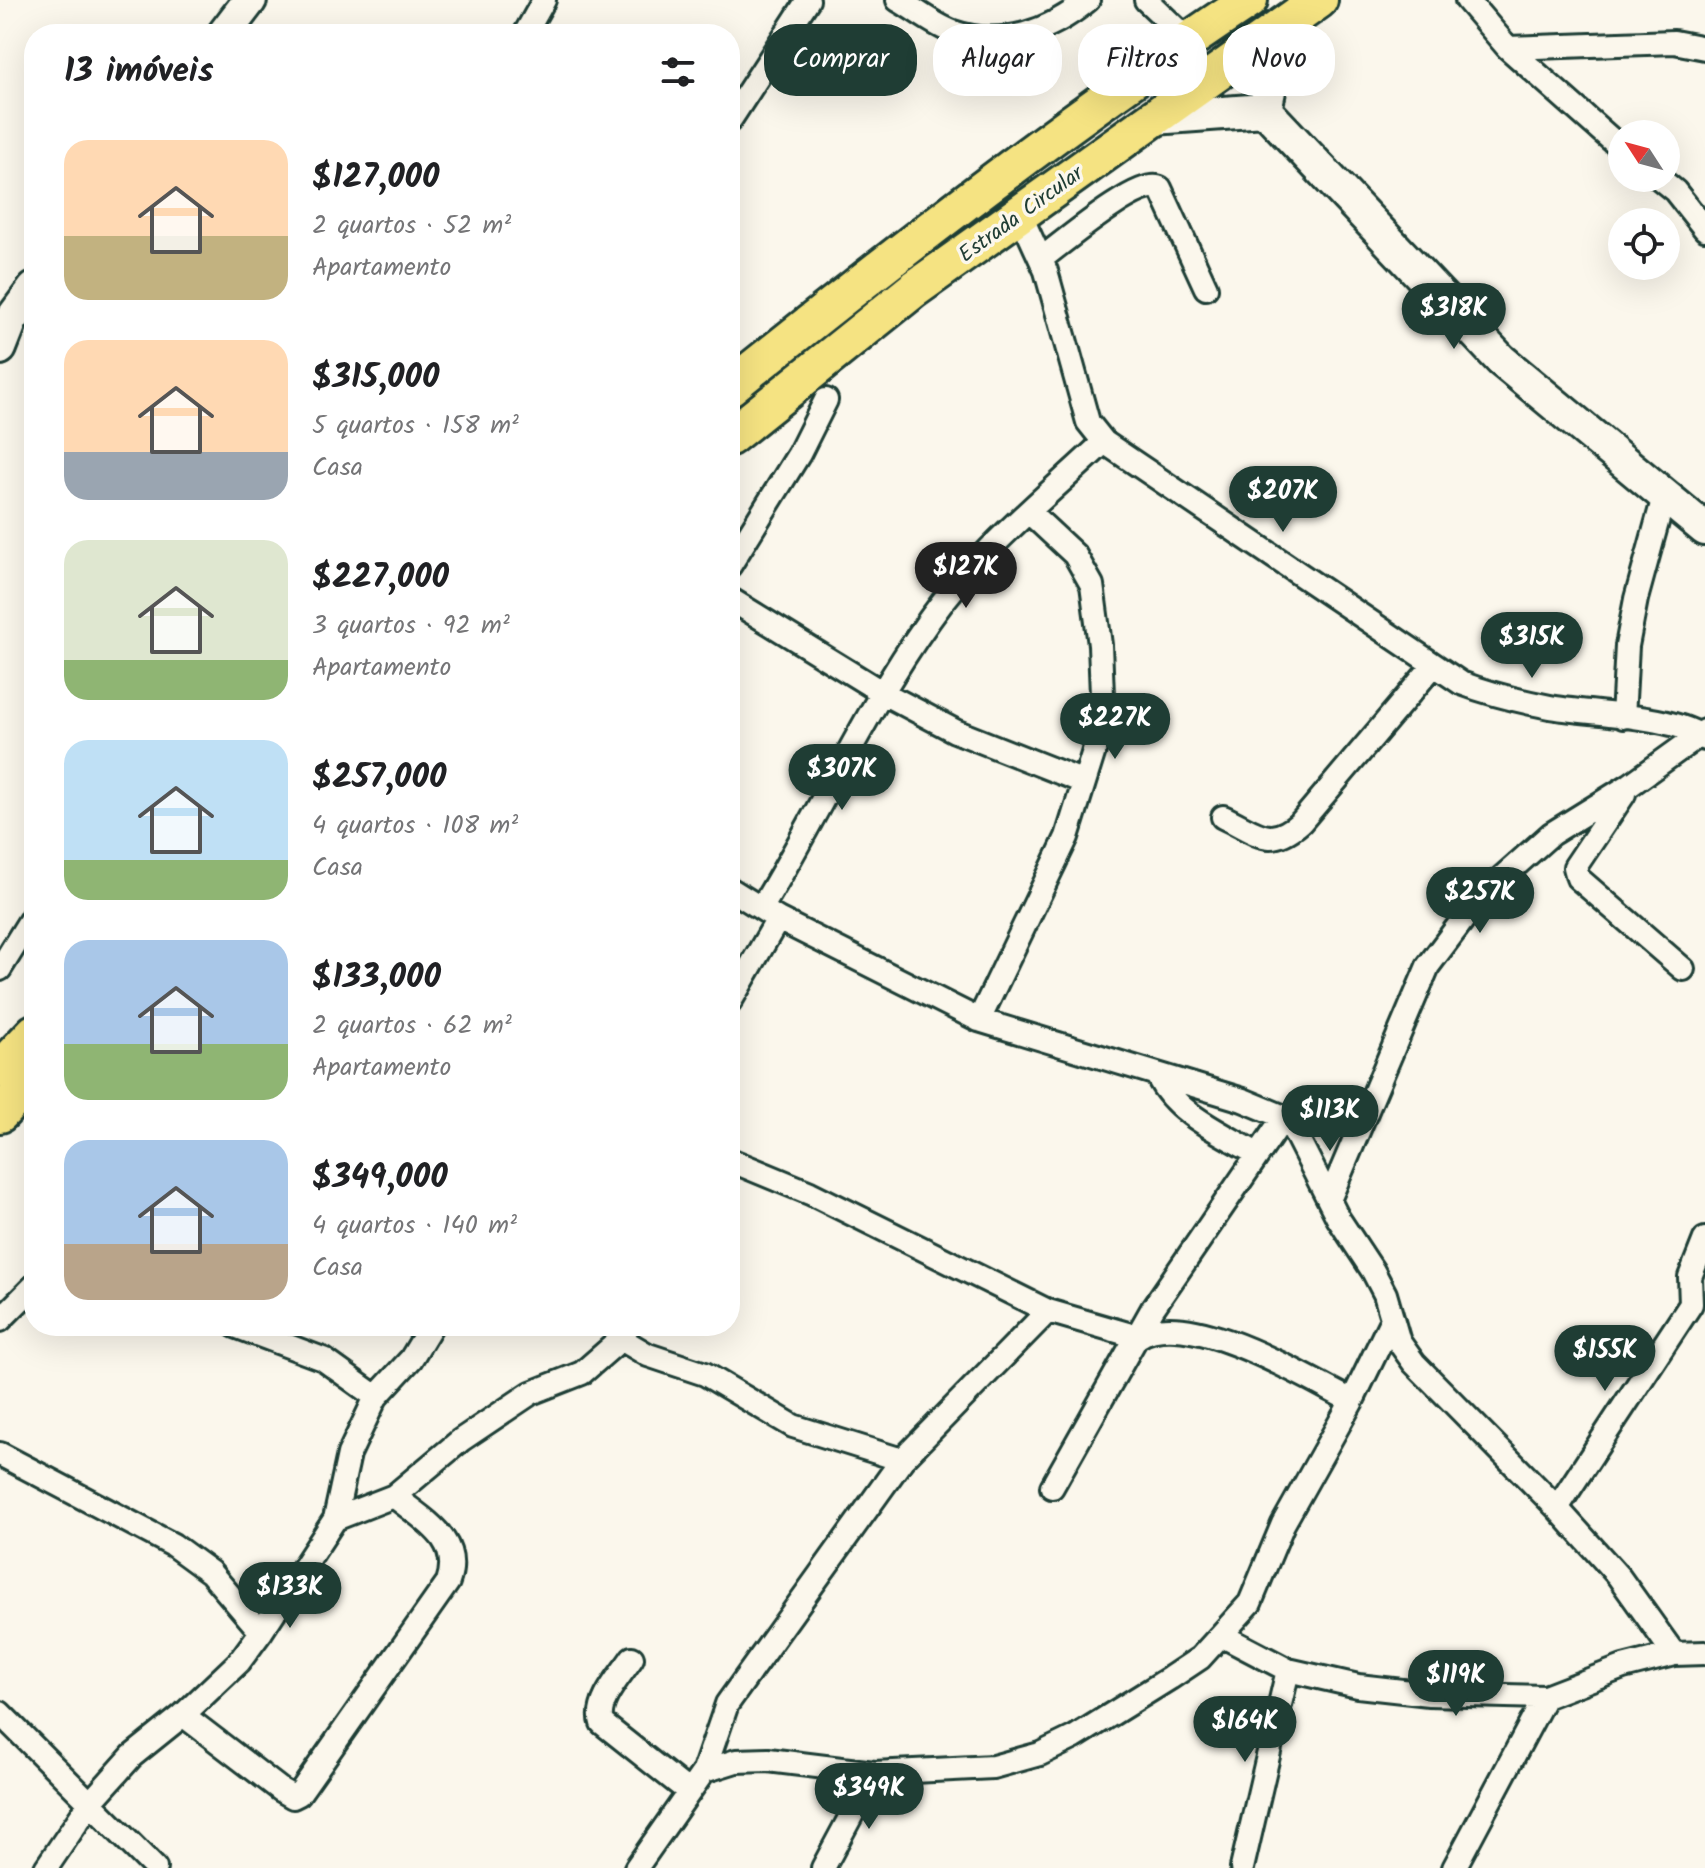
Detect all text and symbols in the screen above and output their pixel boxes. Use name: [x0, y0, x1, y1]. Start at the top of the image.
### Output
chip: Comprar: [764, 24, 917, 96]
chip: Alugar: [933, 24, 1062, 96]
chip: Filtros: [1078, 24, 1207, 96]
chip: Novo: [1223, 24, 1335, 96]
text: 13 imóveis: [64, 45, 214, 99]
icon: filters: [656, 50, 700, 94]
north arrow: [1608, 120, 1680, 192]
map controls: [1608, 120, 1680, 280]
text: $127,000: [312, 151, 440, 205]
street label: Estrada Circular: [951, 157, 1093, 273]
icon: home: [128, 172, 224, 268]
text: 2 quartos · 52 m²: [312, 205, 511, 247]
button: locate: [1608, 208, 1680, 280]
text: Apartamento: [312, 247, 451, 289]
pin: $318K: [1398, 283, 1510, 351]
text: $318K: [1420, 288, 1488, 330]
text: $315,000: [312, 351, 439, 405]
icon: home: [128, 372, 224, 468]
text: 5 quartos · 158 m²: [312, 405, 519, 447]
text: Casa: [312, 447, 363, 489]
pin: $207K: [1227, 466, 1339, 534]
text: $207K: [1247, 471, 1319, 513]
pin: $127K: [910, 542, 1022, 610]
text: $127K: [933, 547, 999, 589]
text: $227,000: [312, 551, 449, 605]
icon: home: [128, 572, 224, 668]
text: 3 quartos · 92 m²: [312, 605, 510, 647]
pin: $315K: [1476, 612, 1588, 680]
text: $315K: [1499, 617, 1565, 659]
text: Apartamento: [312, 647, 451, 689]
pin: $227K: [1059, 693, 1171, 761]
text: $227K: [1078, 698, 1152, 740]
pin: $307K: [786, 744, 898, 812]
text: $307K: [807, 749, 877, 791]
text: $257,000: [312, 751, 446, 805]
icon: home: [128, 772, 224, 868]
text: 4 quartos · 108 m²: [312, 805, 518, 847]
text: Casa: [312, 847, 363, 889]
pin: $257K: [1424, 867, 1536, 935]
text: $257K: [1444, 872, 1516, 914]
text: $133,000: [312, 951, 441, 1005]
icon: home: [128, 972, 224, 1068]
text: 2 quartos · 62 m²: [312, 1005, 512, 1047]
text: Apartamento: [312, 1047, 451, 1089]
pin: $113K: [1274, 1085, 1386, 1153]
text: $113K: [1300, 1090, 1360, 1132]
text: $349,000: [312, 1151, 448, 1205]
icon: home: [128, 1172, 224, 1268]
text: 4 quartos · 140 m²: [312, 1205, 517, 1247]
text: Casa: [312, 1247, 363, 1289]
pin: $155K: [1549, 1325, 1661, 1393]
text: $155K: [1572, 1330, 1638, 1372]
pin: $133K: [234, 1562, 346, 1630]
text: $133K: [256, 1567, 324, 1609]
pin: $119K: [1400, 1650, 1512, 1718]
text: $119K: [1426, 1655, 1486, 1697]
pin: $164K: [1189, 1696, 1301, 1764]
text: $164K: [1211, 1701, 1279, 1743]
pin: $349K: [813, 1763, 925, 1831]
text: $349K: [833, 1768, 905, 1810]

